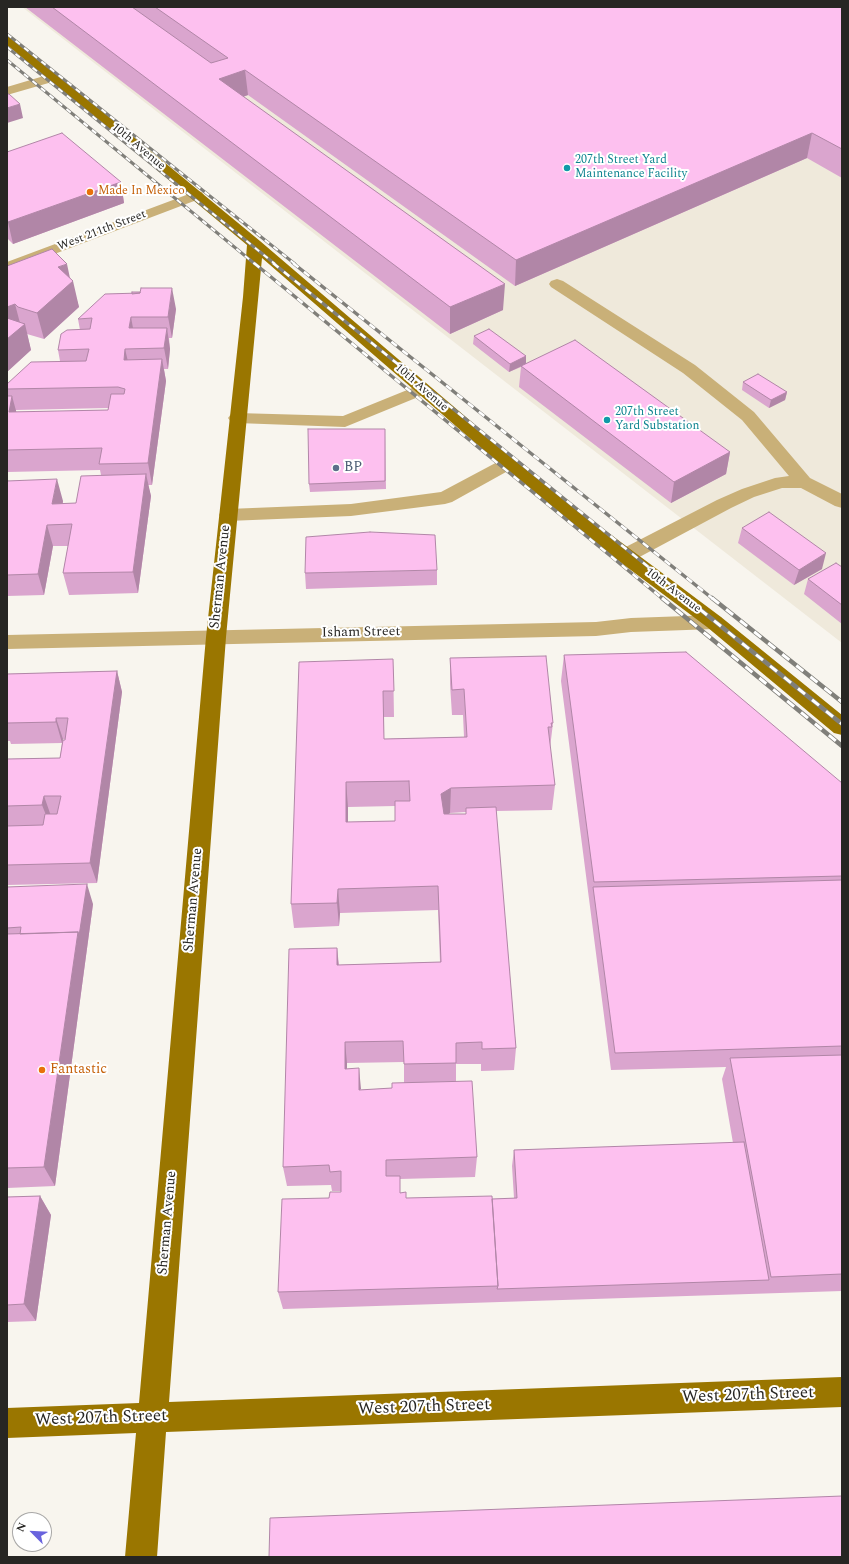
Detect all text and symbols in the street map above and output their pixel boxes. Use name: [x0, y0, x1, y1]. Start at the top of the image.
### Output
street label: 10th Avenue: [108, 120, 168, 174]
place label: 207th Street Yard Maintenance Facility: [575, 154, 687, 182]
marker: 207th Street Yard Maintenance Facility: [562, 163, 572, 173]
place label: Made In Mexico: [98, 185, 185, 199]
marker: Made In Mexico: [85, 187, 95, 197]
street label: West 211th Street: [56, 208, 148, 254]
street label: 10th Avenue: [391, 361, 451, 415]
place label: 207th Street Yard Substation: [615, 406, 700, 434]
marker: 207th Street Yard Substation: [602, 415, 612, 425]
place label: BP: [344, 460, 362, 476]
marker: BP: [331, 463, 341, 473]
street label: Sherman Avenue: [207, 524, 235, 630]
street label: 10th Avenue: [642, 565, 704, 617]
street label: Isham Street: [322, 624, 400, 642]
street label: Sherman Avenue: [181, 847, 207, 953]
place label: Fantastic: [50, 1062, 107, 1078]
marker: Fantastic: [37, 1065, 47, 1075]
street label: Sherman Avenue: [155, 1170, 181, 1276]
street label: West 207th Street: [682, 1383, 814, 1409]
street label: West 207th Street: [358, 1395, 490, 1421]
street label: West 207th Street: [35, 1406, 167, 1432]
north arrow: [12, 1512, 52, 1552]
text: N: [12, 1520, 31, 1535]

